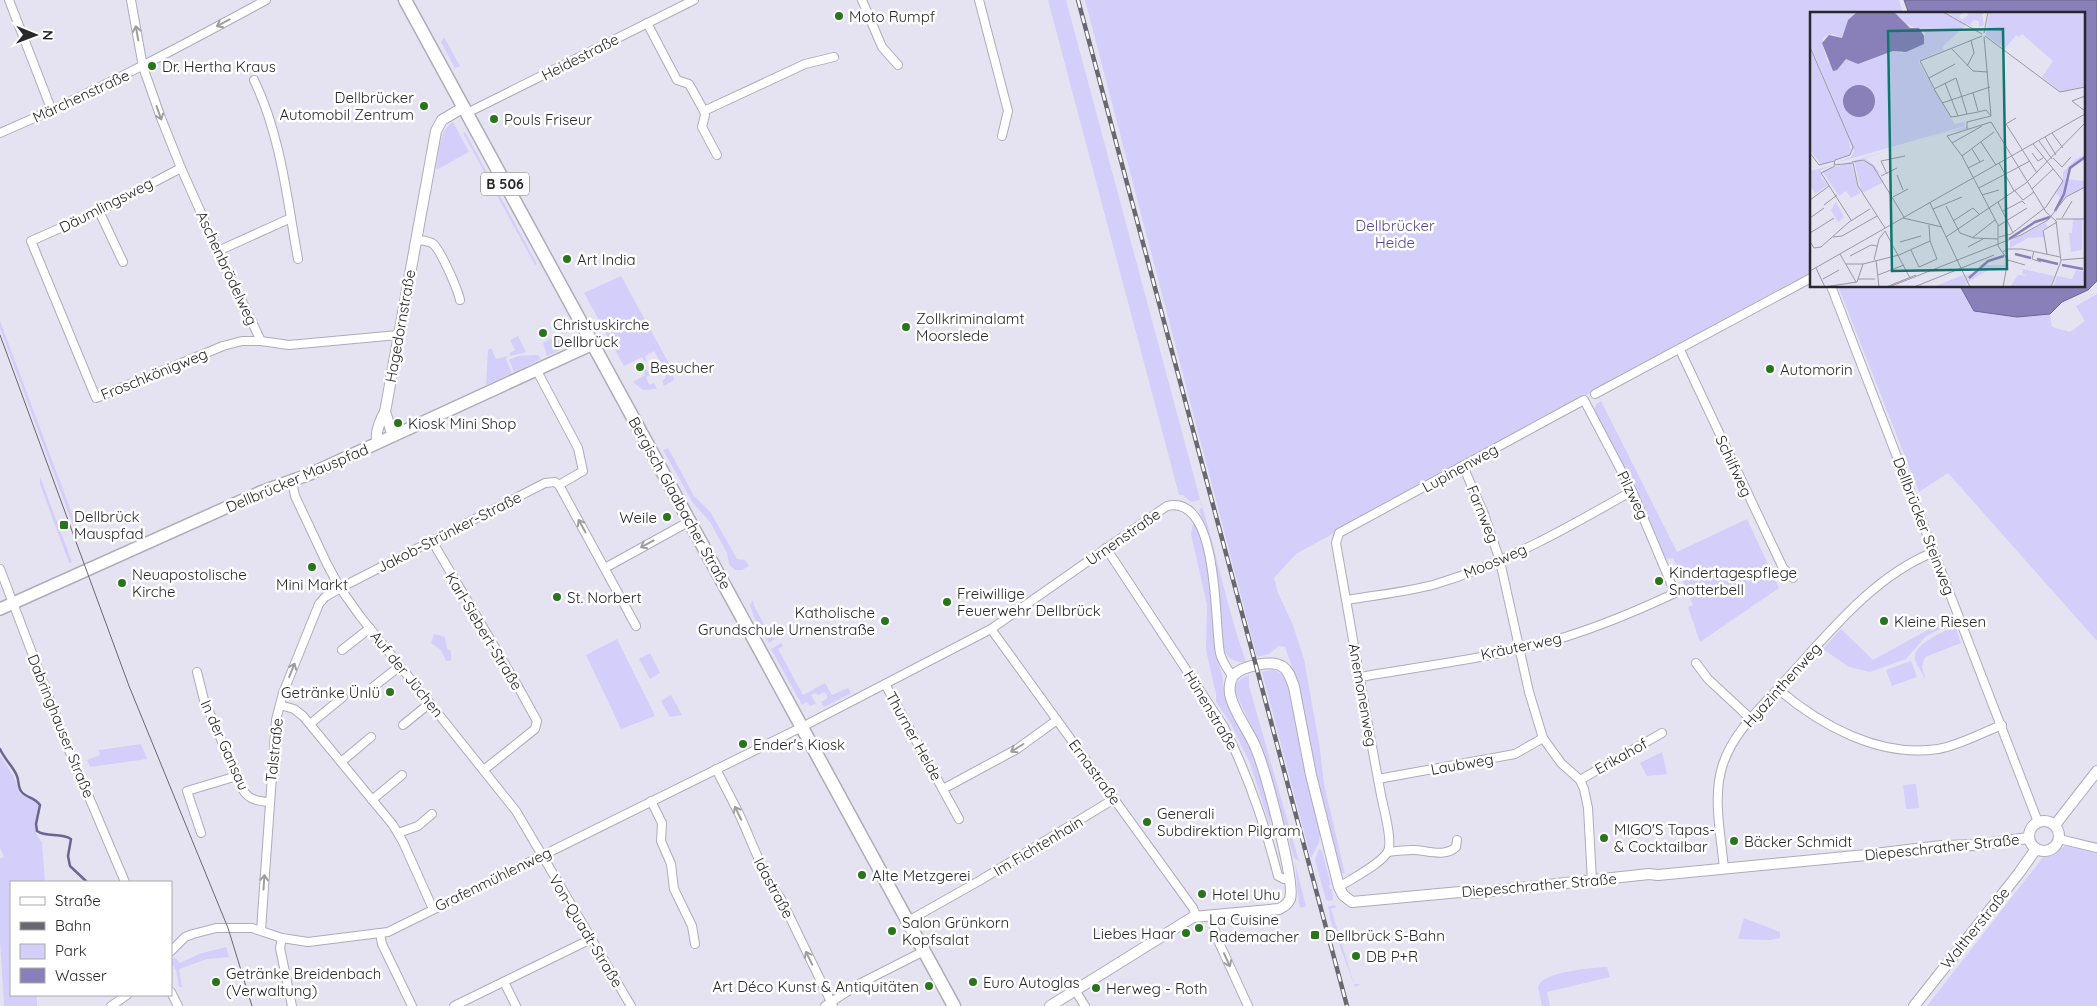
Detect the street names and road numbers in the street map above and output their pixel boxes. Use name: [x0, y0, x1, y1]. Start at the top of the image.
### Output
street label: Heidestraße: [538, 29, 622, 85]
street label: Märchenstraße: [30, 65, 132, 127]
road number: B 506: [481, 172, 529, 195]
street label: Däumlingsweg: [56, 173, 156, 237]
street label: Aschenbrödelweg: [192, 208, 262, 328]
street label: Hagedornstraße: [381, 268, 419, 384]
street label: Froschkönigweg: [98, 344, 210, 404]
street label: Bergisch Gladbacher Straße: [625, 413, 735, 593]
street label: Schilfweg: [1711, 432, 1757, 500]
street label: Dellbrücker Mauspfad: [223, 439, 371, 517]
street label: Lupinenweg: [1419, 439, 1501, 497]
street label: Dellbrücker Steinweg: [1889, 454, 1959, 598]
street label: Pilzweg: [1613, 468, 1653, 522]
street label: Farnweg: [1463, 482, 1503, 546]
street label: Jakob-Strünker-Straße: [374, 487, 524, 577]
street label: Urnenstraße: [1082, 504, 1164, 570]
street label: Moosweg: [1461, 539, 1529, 583]
street label: Karl-Siebert-Straße: [441, 568, 527, 694]
street label: Auf der Jüchen: [366, 627, 448, 721]
street label: Kräuterweg: [1479, 628, 1563, 664]
street label: Hyazinthenweg: [1739, 639, 1825, 731]
street label: Anemonenweg: [1345, 642, 1381, 748]
street label: Dabringhauser Straße: [24, 651, 98, 801]
street label: Hünenstraße: [1180, 667, 1242, 753]
street label: Thurner Heide: [882, 688, 946, 784]
street label: In der Gansau: [197, 697, 253, 793]
street label: Talstraße: [261, 717, 287, 783]
street label: Erikahof: [1591, 733, 1651, 778]
street label: Ernastraße: [1065, 735, 1125, 809]
street label: Laubweg: [1429, 749, 1495, 779]
street label: Im Fichtenhain: [990, 812, 1086, 880]
street label: Diepeschrather Straße: [1864, 829, 2020, 865]
street label: Grafenmühlenweg: [432, 843, 554, 915]
street label: Idastraße: [750, 854, 798, 922]
street label: Diepeschrather Straße: [1461, 869, 1617, 901]
street label: Von-Quadt-Straße: [545, 871, 627, 991]
street label: Waltherstraße: [1936, 884, 2014, 972]

